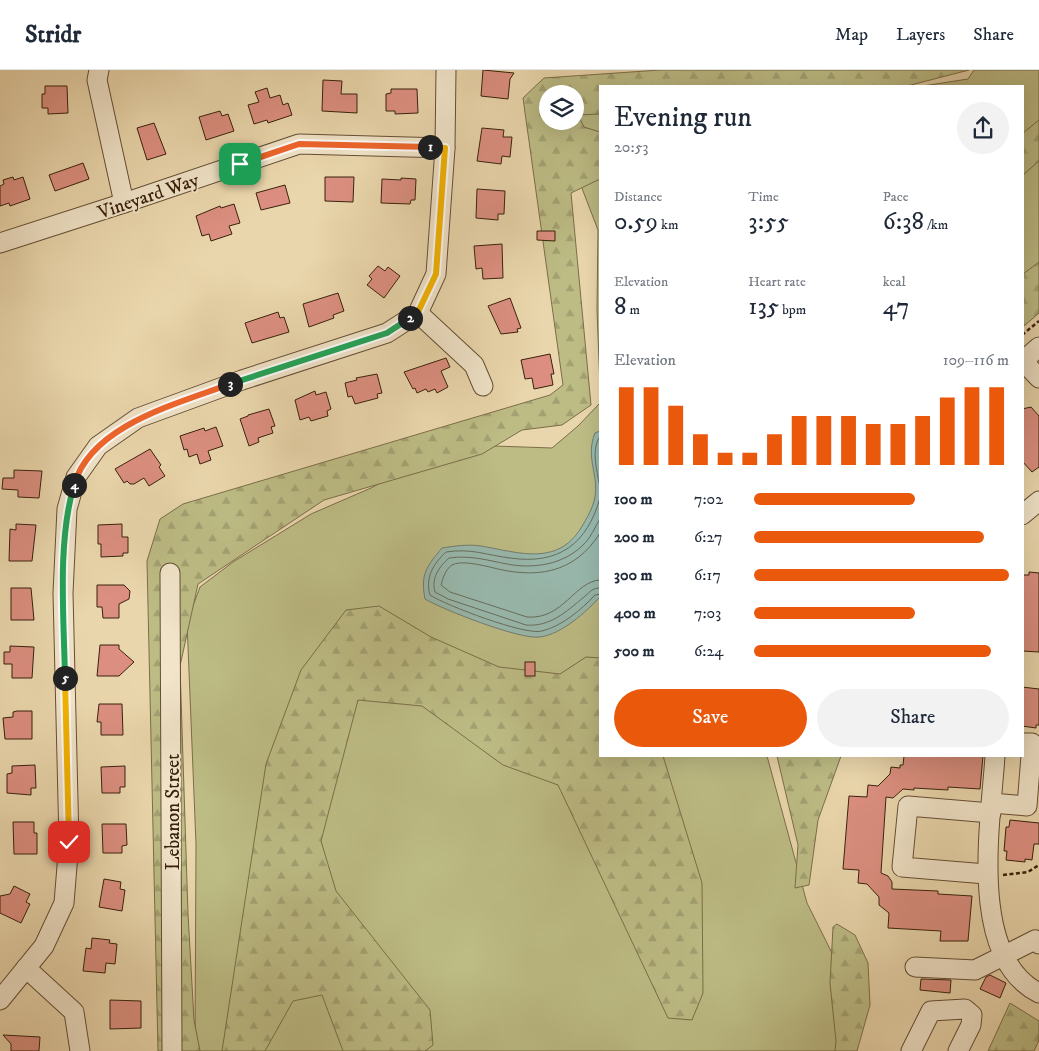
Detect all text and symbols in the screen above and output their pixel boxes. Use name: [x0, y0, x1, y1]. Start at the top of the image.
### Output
text: Stridr: [25, 20, 81, 50]
text: Map: [835, 24, 868, 46]
text: Layers: [896, 24, 945, 46]
text: Share: [973, 24, 1014, 46]
map controls: [539, 85, 584, 130]
button: layers: [539, 85, 584, 130]
text: Evening run: [614, 100, 752, 135]
button: share: [957, 102, 1009, 154]
pin: 1: [418, 134, 442, 160]
text: 20:53: [614, 137, 649, 157]
text: 1: [428, 138, 433, 156]
pin: [219, 143, 261, 185]
icon: arrive: [226, 150, 254, 178]
street label: Vineyard Way: [94, 168, 203, 225]
text: Distance: [614, 188, 662, 206]
text: Time: [748, 188, 779, 206]
text: Pace: [883, 188, 909, 206]
text: 0.59: [614, 206, 658, 237]
text: 3:55: [748, 206, 789, 237]
text: 6:38: [883, 206, 924, 237]
text: km: [658, 216, 678, 234]
text: /km: [924, 216, 948, 234]
text: Elevation: [614, 273, 668, 291]
text: Heart rate: [748, 273, 806, 291]
text: kcal: [883, 273, 906, 291]
text: 8: [614, 291, 627, 322]
text: 135: [748, 291, 779, 322]
text: 47: [883, 291, 909, 322]
text: m: [627, 301, 640, 319]
text: bpm: [779, 301, 806, 319]
pin: 2: [398, 306, 422, 330]
text: 2: [407, 309, 414, 327]
text: Elevation: [614, 350, 676, 370]
text: 109–116 m: [943, 350, 1009, 370]
pin: 3: [218, 372, 242, 396]
text: 3: [228, 375, 233, 393]
pin: 4: [62, 472, 86, 498]
text: 4: [70, 476, 79, 494]
text: 100 m: [614, 489, 653, 509]
text: 7:02: [694, 489, 723, 509]
text: 200 m: [614, 527, 655, 547]
text: 6:27: [694, 527, 722, 547]
text: 300 m: [614, 565, 653, 585]
text: 6:17: [694, 565, 721, 585]
text: 400 m: [614, 603, 656, 623]
text: 7:03: [694, 603, 721, 623]
text: 500 m: [614, 641, 655, 661]
text: 6:24: [694, 641, 724, 661]
pin: 5: [52, 666, 78, 690]
text: 5: [62, 669, 69, 687]
button: Save: [614, 689, 807, 747]
button: Share: [817, 689, 1009, 747]
street label: Lebanon Street: [162, 754, 185, 870]
pin: [48, 821, 90, 863]
icon: check: [55, 828, 83, 856]

